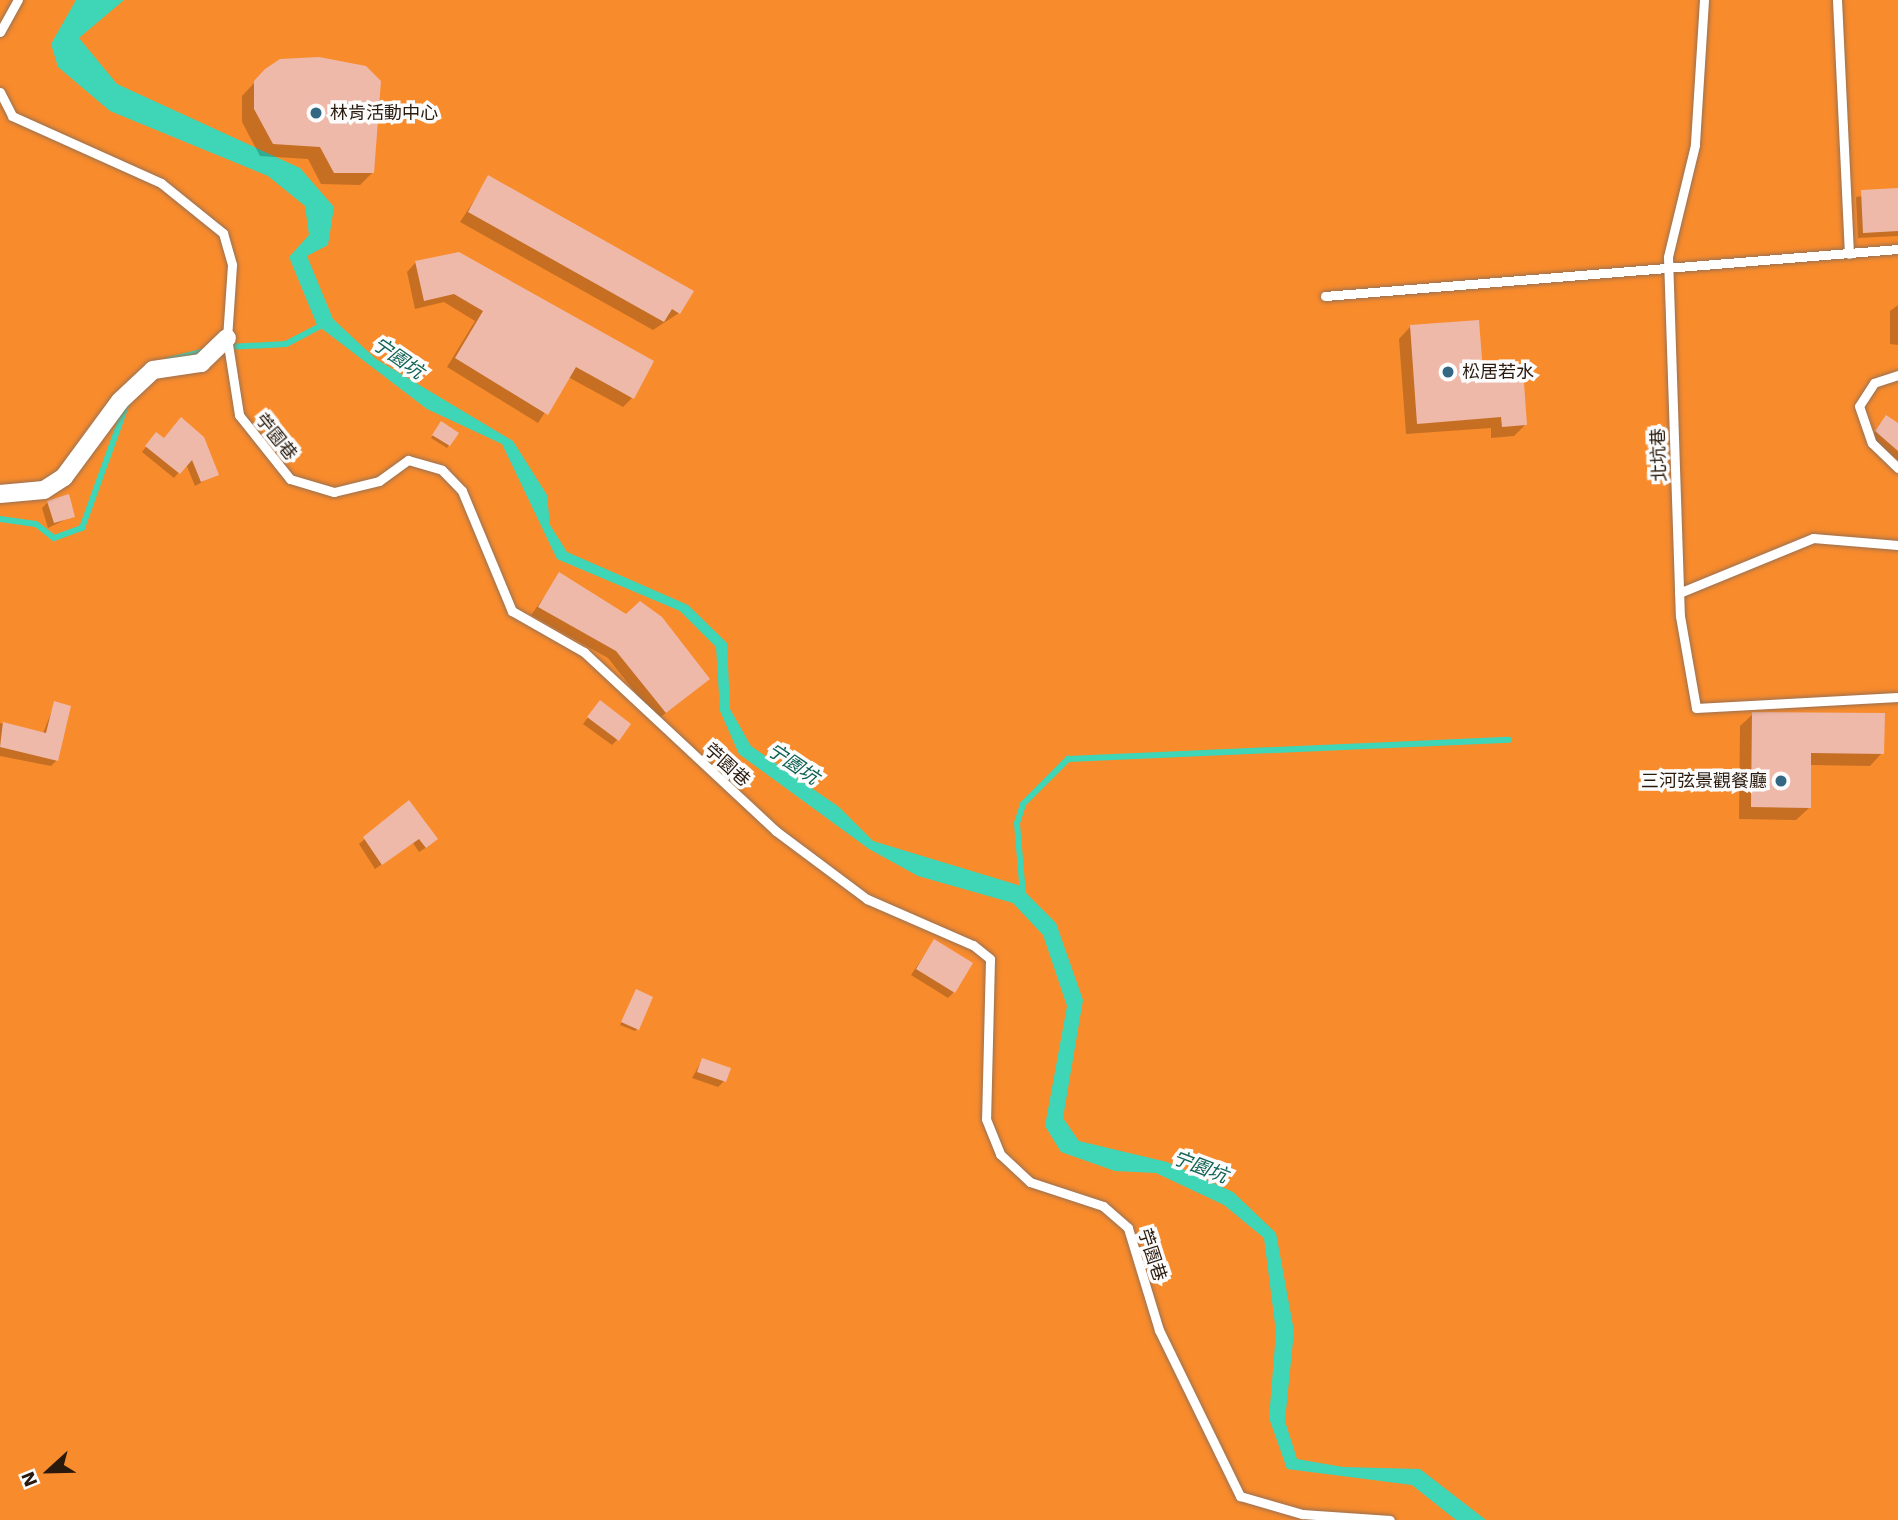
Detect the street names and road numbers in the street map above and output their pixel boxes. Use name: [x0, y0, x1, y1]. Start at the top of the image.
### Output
street label: 苧園巷: [251, 409, 301, 465]
street label: 北坑巷: [1647, 428, 1671, 482]
street label: 苧園巷: [700, 739, 754, 791]
street label: 苧園巷: [1133, 1226, 1171, 1284]

